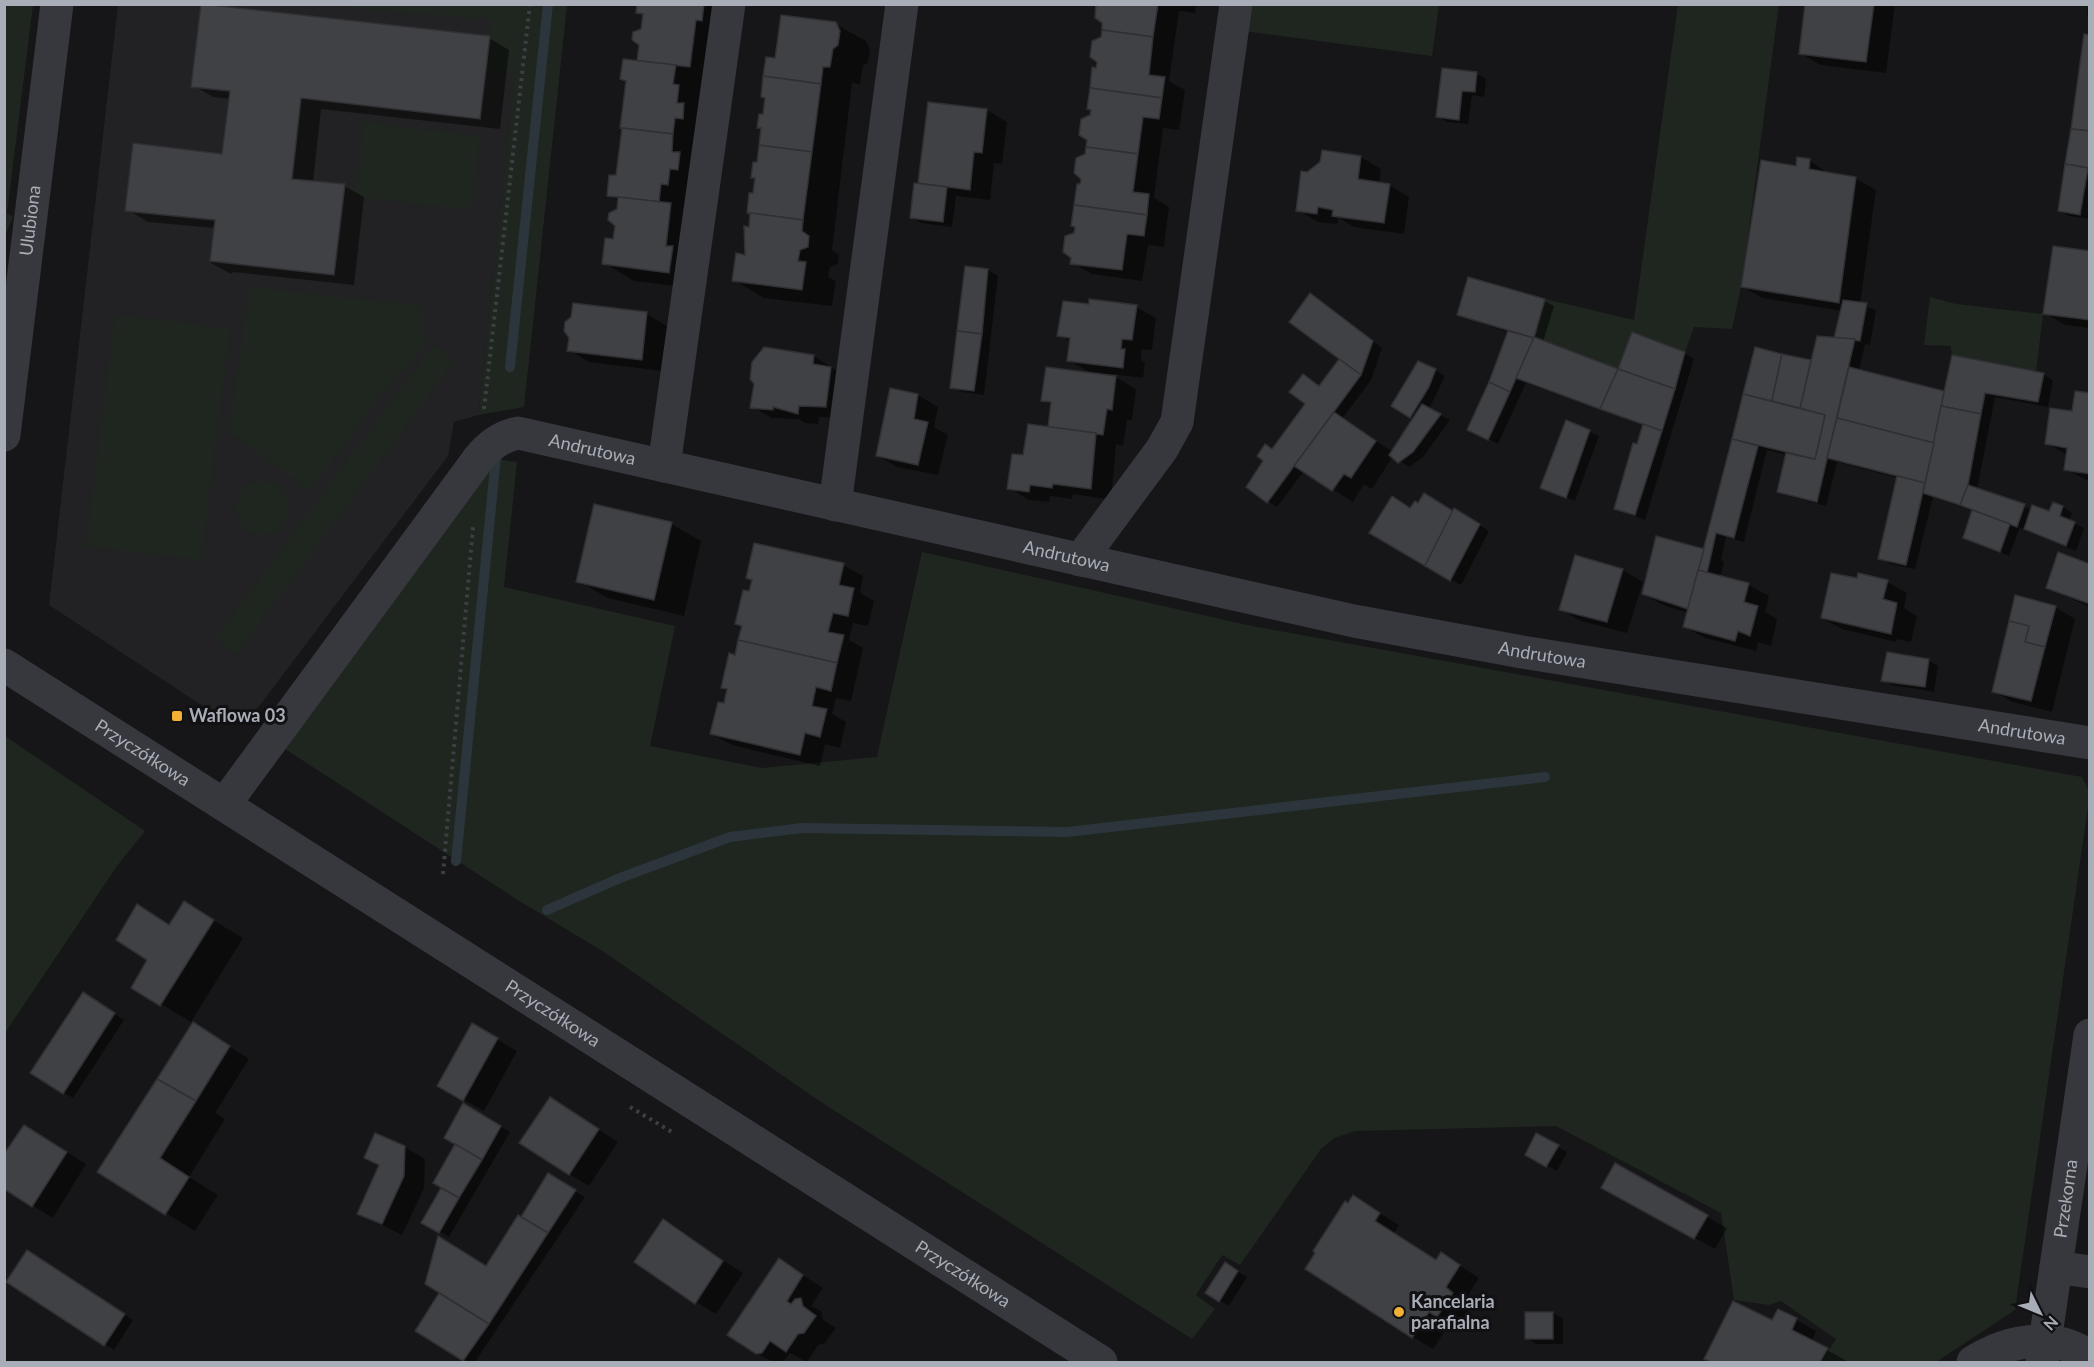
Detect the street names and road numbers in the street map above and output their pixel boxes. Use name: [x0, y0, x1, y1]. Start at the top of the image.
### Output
street label: Ulubiona: [14, 184, 45, 257]
street label: Andrutowa: [547, 428, 638, 469]
street label: Andrutowa: [1021, 535, 1112, 576]
street label: Andrutowa: [1497, 636, 1588, 672]
street label: Andrutowa: [1977, 713, 2068, 749]
street label: Przyczółkowa: [91, 714, 195, 790]
street label: Przyczółkowa: [502, 974, 605, 1051]
street label: Przekorna: [2048, 1158, 2082, 1239]
street label: Przyczółkowa: [912, 1235, 1015, 1312]

